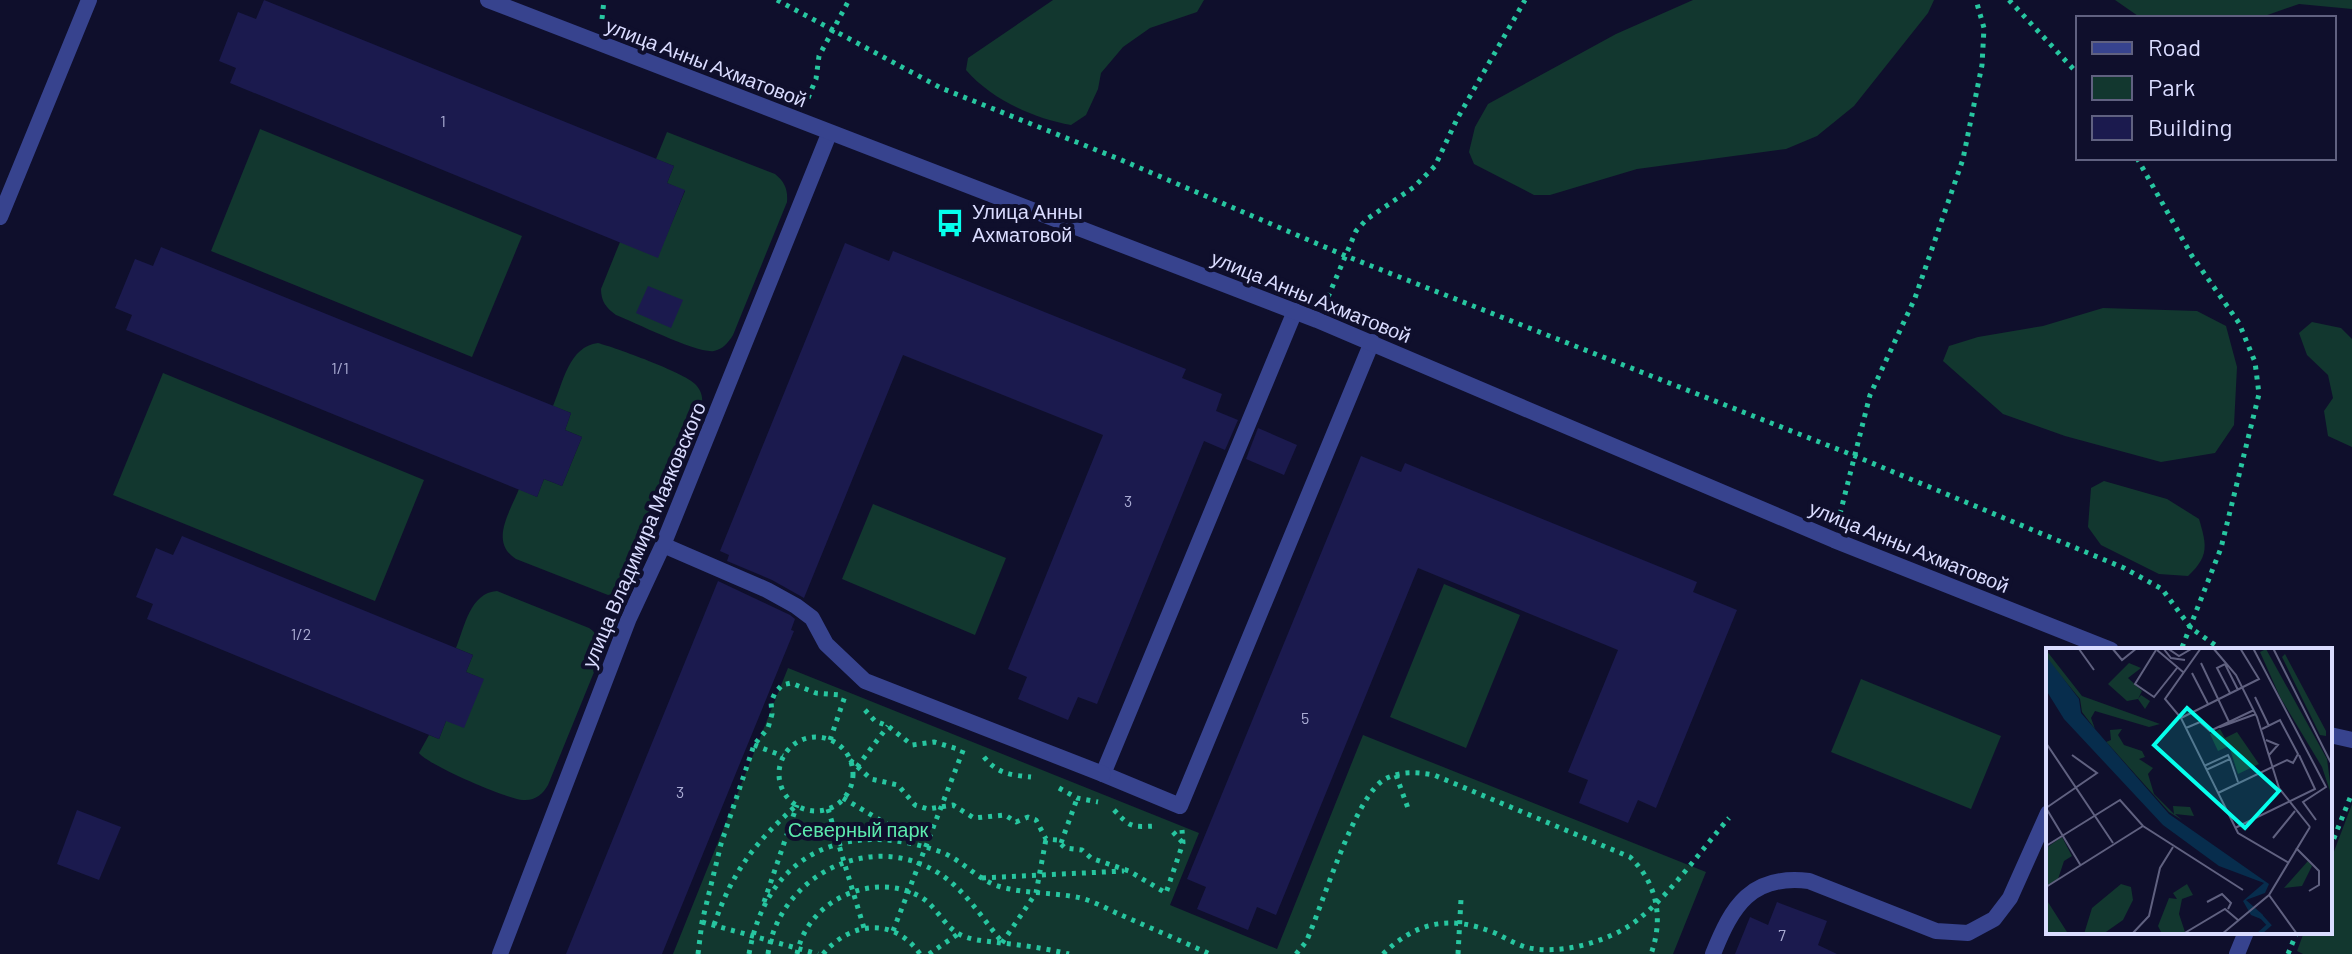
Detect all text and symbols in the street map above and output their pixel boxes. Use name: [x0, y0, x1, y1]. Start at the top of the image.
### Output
street label: улица Анны Ахматовой: [602, 13, 810, 111]
legend: [2076, 16, 2336, 160]
text: Road: [2148, 32, 2201, 61]
text: Park: [2148, 72, 2195, 101]
house number: 1: [440, 111, 446, 130]
text: Building: [2148, 112, 2232, 141]
place label: Улица Анны Ахматовой: [972, 199, 1083, 246]
bus stop icon: Улица Анны Ахматовой: [935, 208, 965, 238]
street label: улица Анны Ахматовой: [1208, 245, 1415, 347]
house number: 1/1: [331, 358, 349, 377]
street label: улица Владимира Маяковского: [576, 398, 710, 671]
house number: 3: [1124, 491, 1132, 510]
street label: улица Анны Ахматовой: [1806, 495, 2013, 597]
house number: 1/2: [291, 624, 311, 643]
inset map: [2046, 648, 2332, 934]
house number: 5: [1301, 708, 1309, 727]
house number: 3: [676, 782, 684, 801]
park label: Северный парк: [788, 817, 929, 841]
house number: 7: [1778, 925, 1786, 944]

